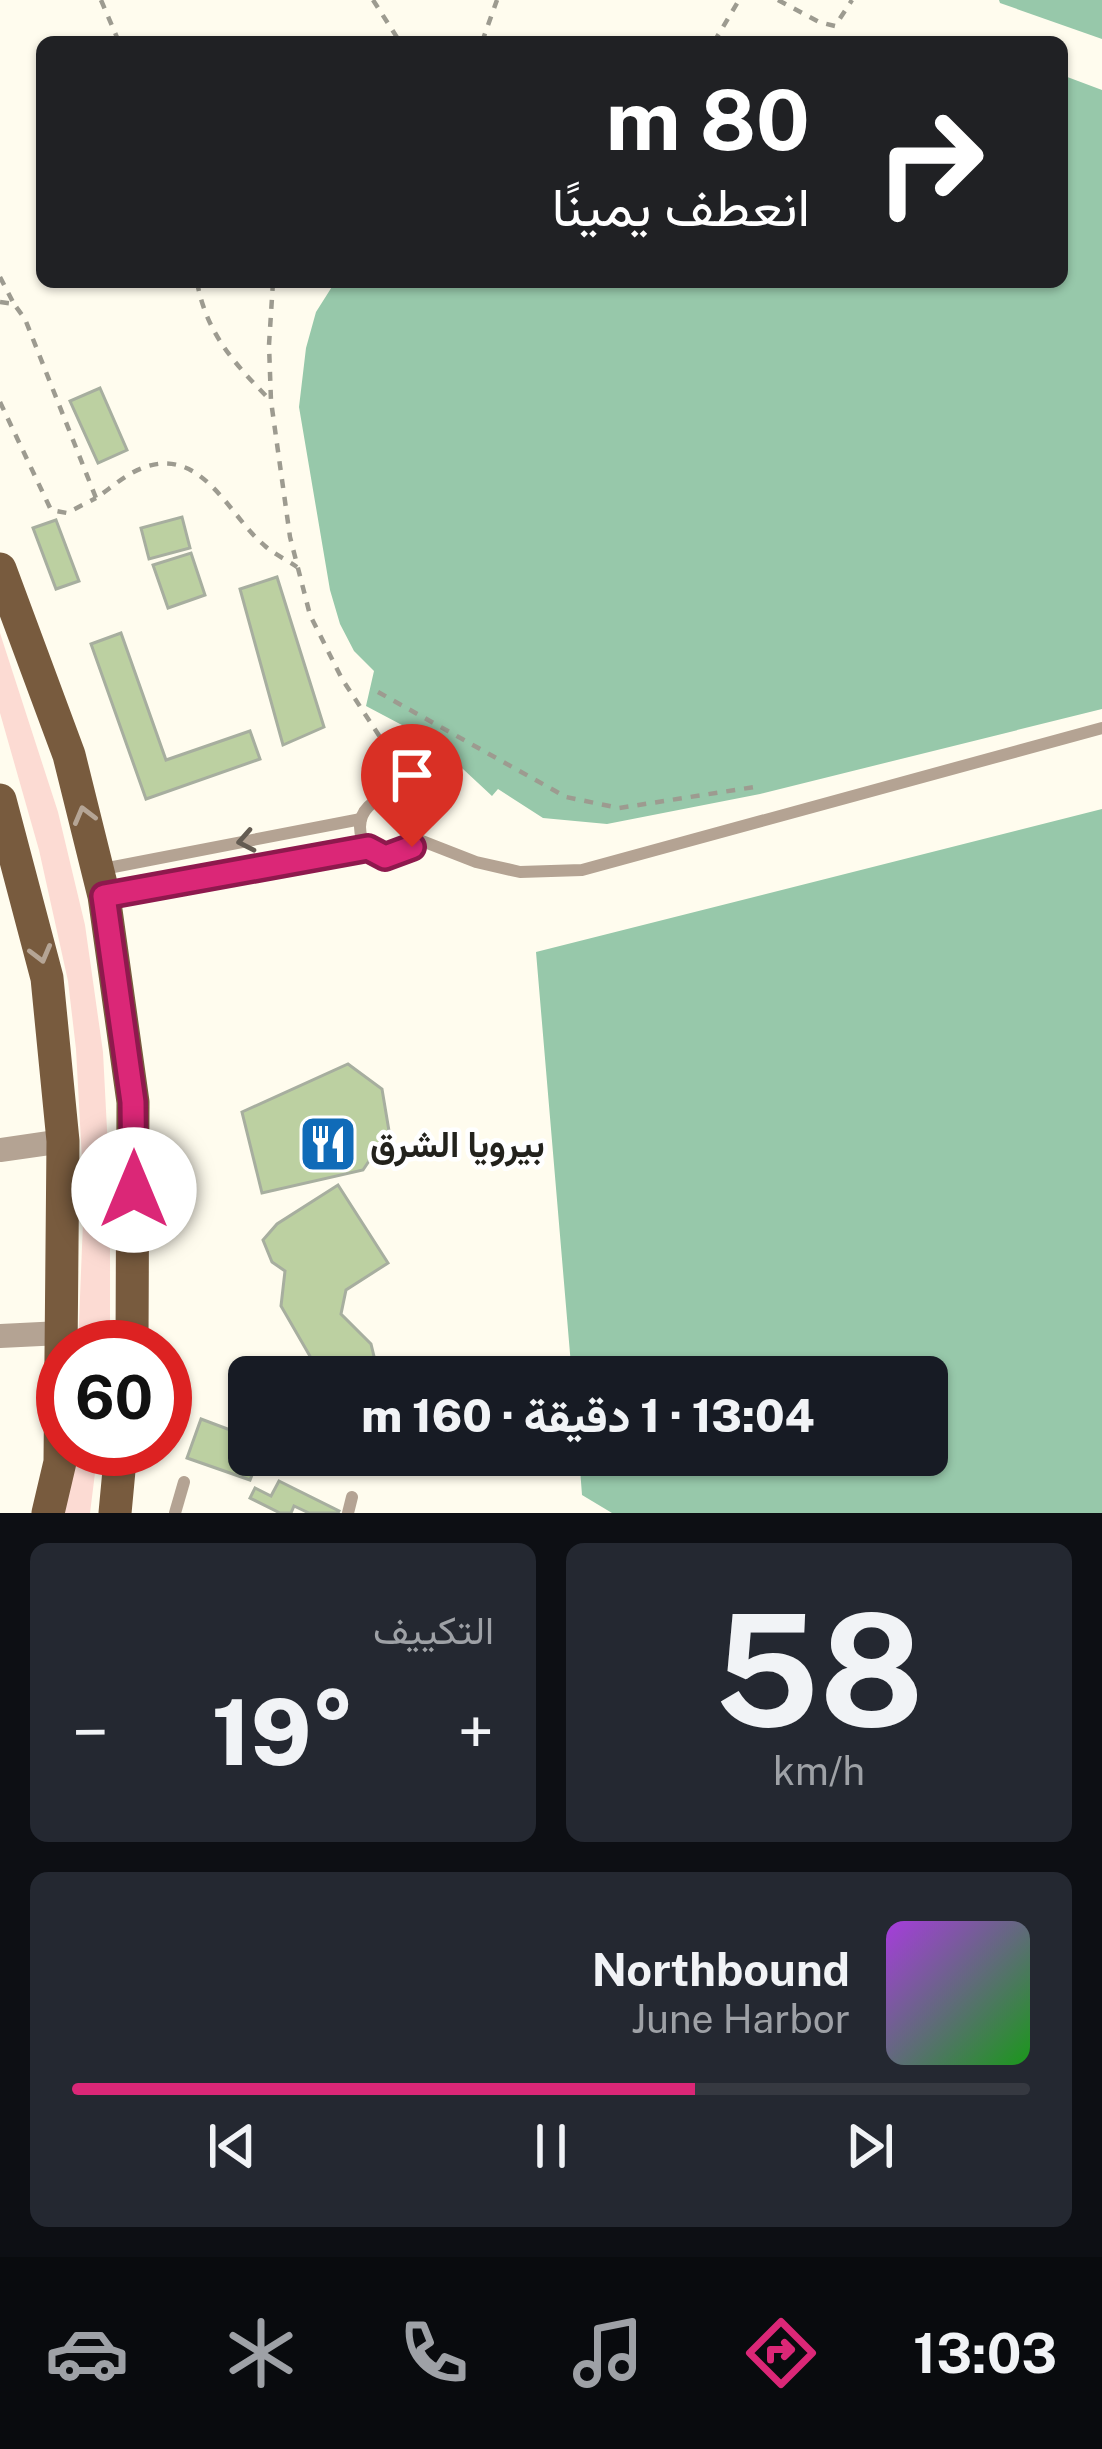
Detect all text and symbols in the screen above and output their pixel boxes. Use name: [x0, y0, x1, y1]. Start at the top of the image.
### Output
text: 80 m: [606, 70, 810, 169]
icon: right: [852, 84, 1008, 240]
text: انعطف يمينًا: [552, 175, 810, 238]
pin: [361, 724, 463, 847]
icon: arrive: [379, 742, 445, 808]
one-way arrow: [74, 805, 99, 825]
one-way arrow: [236, 827, 256, 853]
one-way arrow: [26, 943, 51, 964]
restaurant icon: بيرويا الشرق: [297, 1113, 359, 1175]
place label: بيرويا الشرق: [370, 1123, 545, 1167]
position arrow: [71, 1127, 197, 1253]
speed limit sign: 60: [36, 1320, 192, 1476]
text: 13:04 · 1 دقيقة · 160 m: [361, 1389, 815, 1442]
text: 58: [714, 1578, 924, 1761]
text: التكييف: [373, 1607, 494, 1653]
text: 19°: [211, 1679, 355, 1785]
text: −: [72, 1693, 109, 1771]
text: +: [457, 1693, 494, 1771]
text: km/h: [773, 1748, 865, 1794]
text: Northbound: [592, 1943, 850, 1996]
text: June Harbor: [631, 1996, 850, 2042]
icon: previous: [199, 2113, 265, 2179]
icon: pause: [518, 2113, 584, 2179]
icon: next: [837, 2113, 903, 2179]
icon: car: [45, 2311, 129, 2395]
icon: climate: [219, 2311, 303, 2395]
icon: phone: [392, 2311, 476, 2395]
icon: music: [566, 2311, 650, 2395]
icon: directions: [739, 2311, 823, 2395]
text: 13:03: [913, 2322, 1057, 2385]

